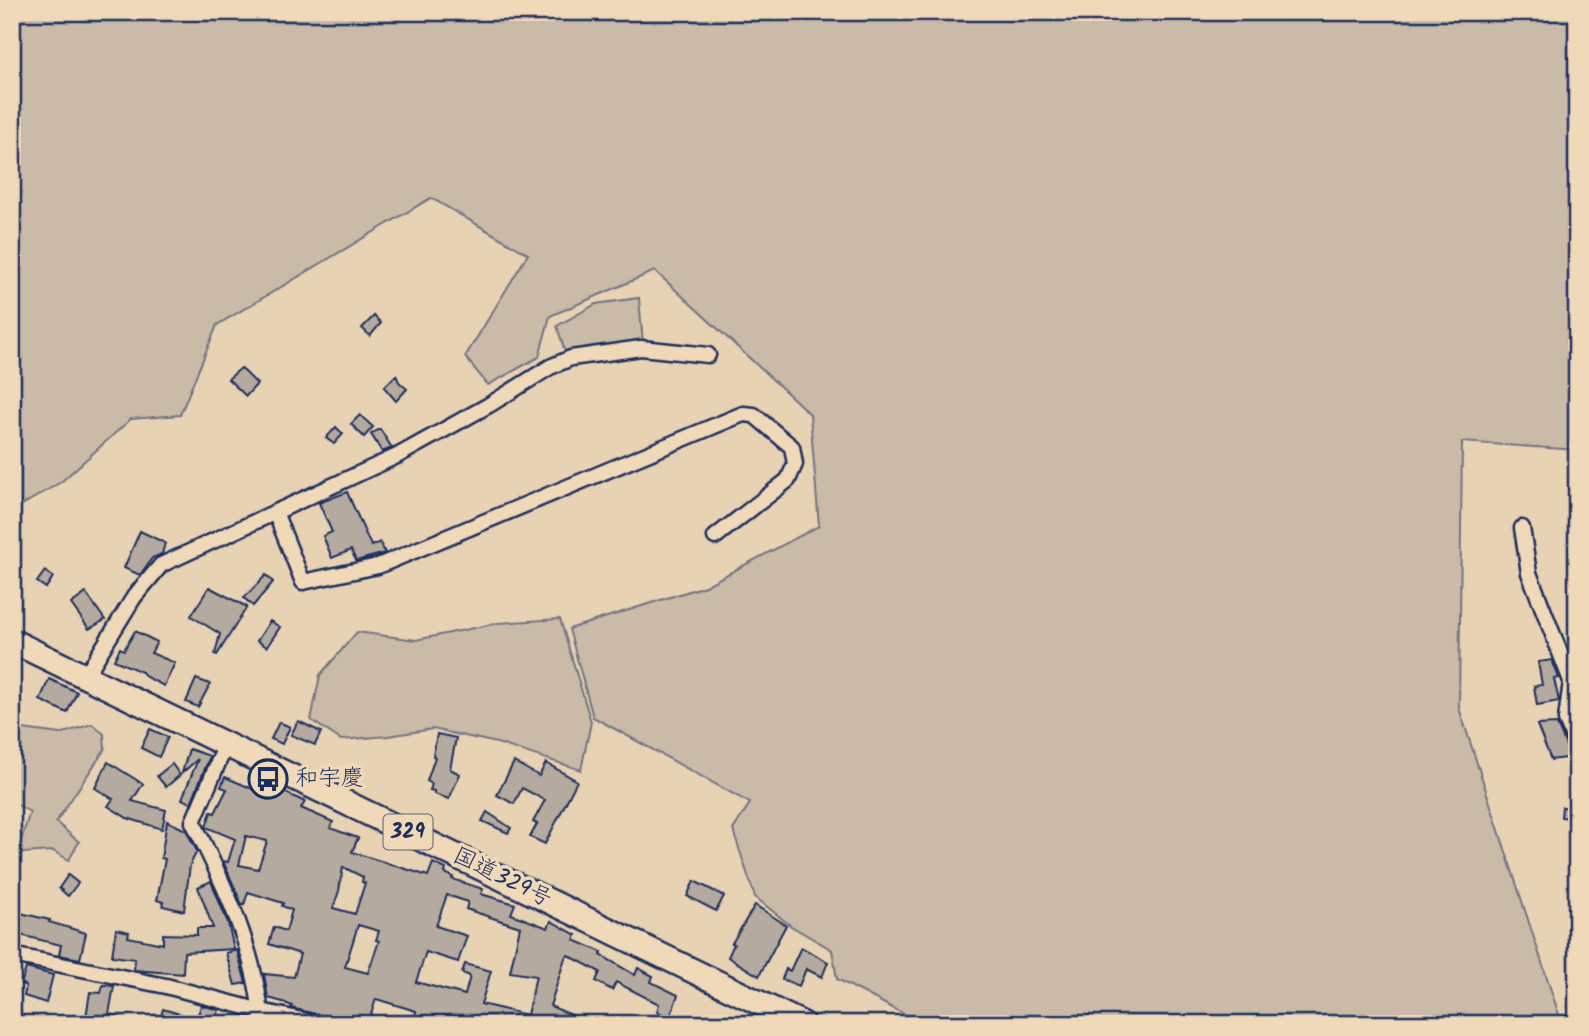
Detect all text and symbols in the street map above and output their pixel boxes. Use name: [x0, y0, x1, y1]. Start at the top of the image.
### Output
bus stop icon: 和宇慶: [247, 758, 289, 800]
place label: 和宇慶: [295, 761, 364, 797]
road number: 329: [384, 814, 432, 850]
street label: 国道329号: [446, 838, 558, 918]

